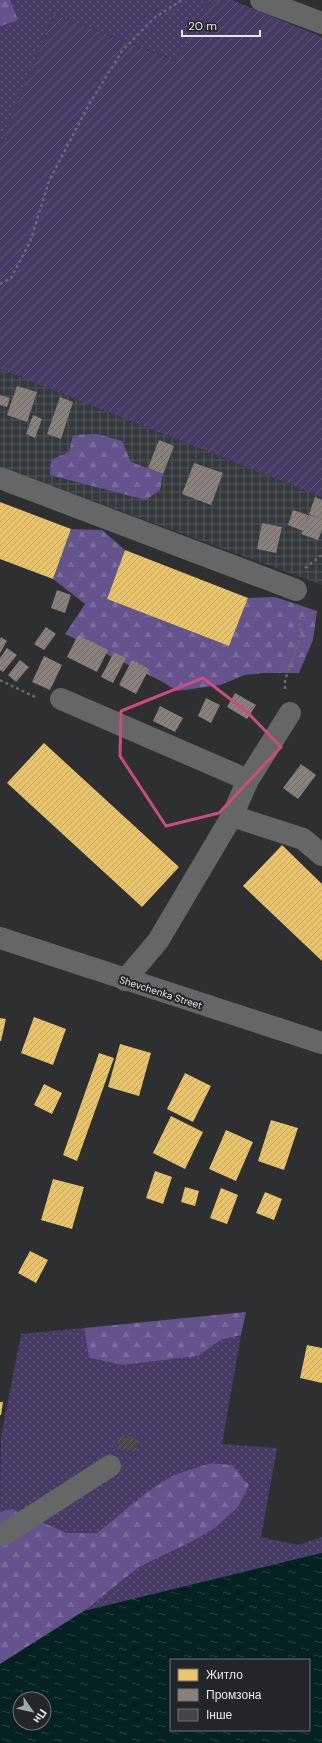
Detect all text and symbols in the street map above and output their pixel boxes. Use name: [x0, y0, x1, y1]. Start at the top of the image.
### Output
scale bar: [182, 12, 260, 38]
text: 20 m: [188, 18, 217, 34]
street label: Shevchenka Street: [118, 973, 204, 1012]
legend: [170, 1659, 310, 1731]
text: Житло: [206, 1667, 243, 1683]
text: Промзона: [206, 1687, 262, 1703]
north arrow: [12, 1691, 52, 1731]
text: Пн: [30, 1707, 50, 1727]
text: Інше: [206, 1707, 233, 1723]

